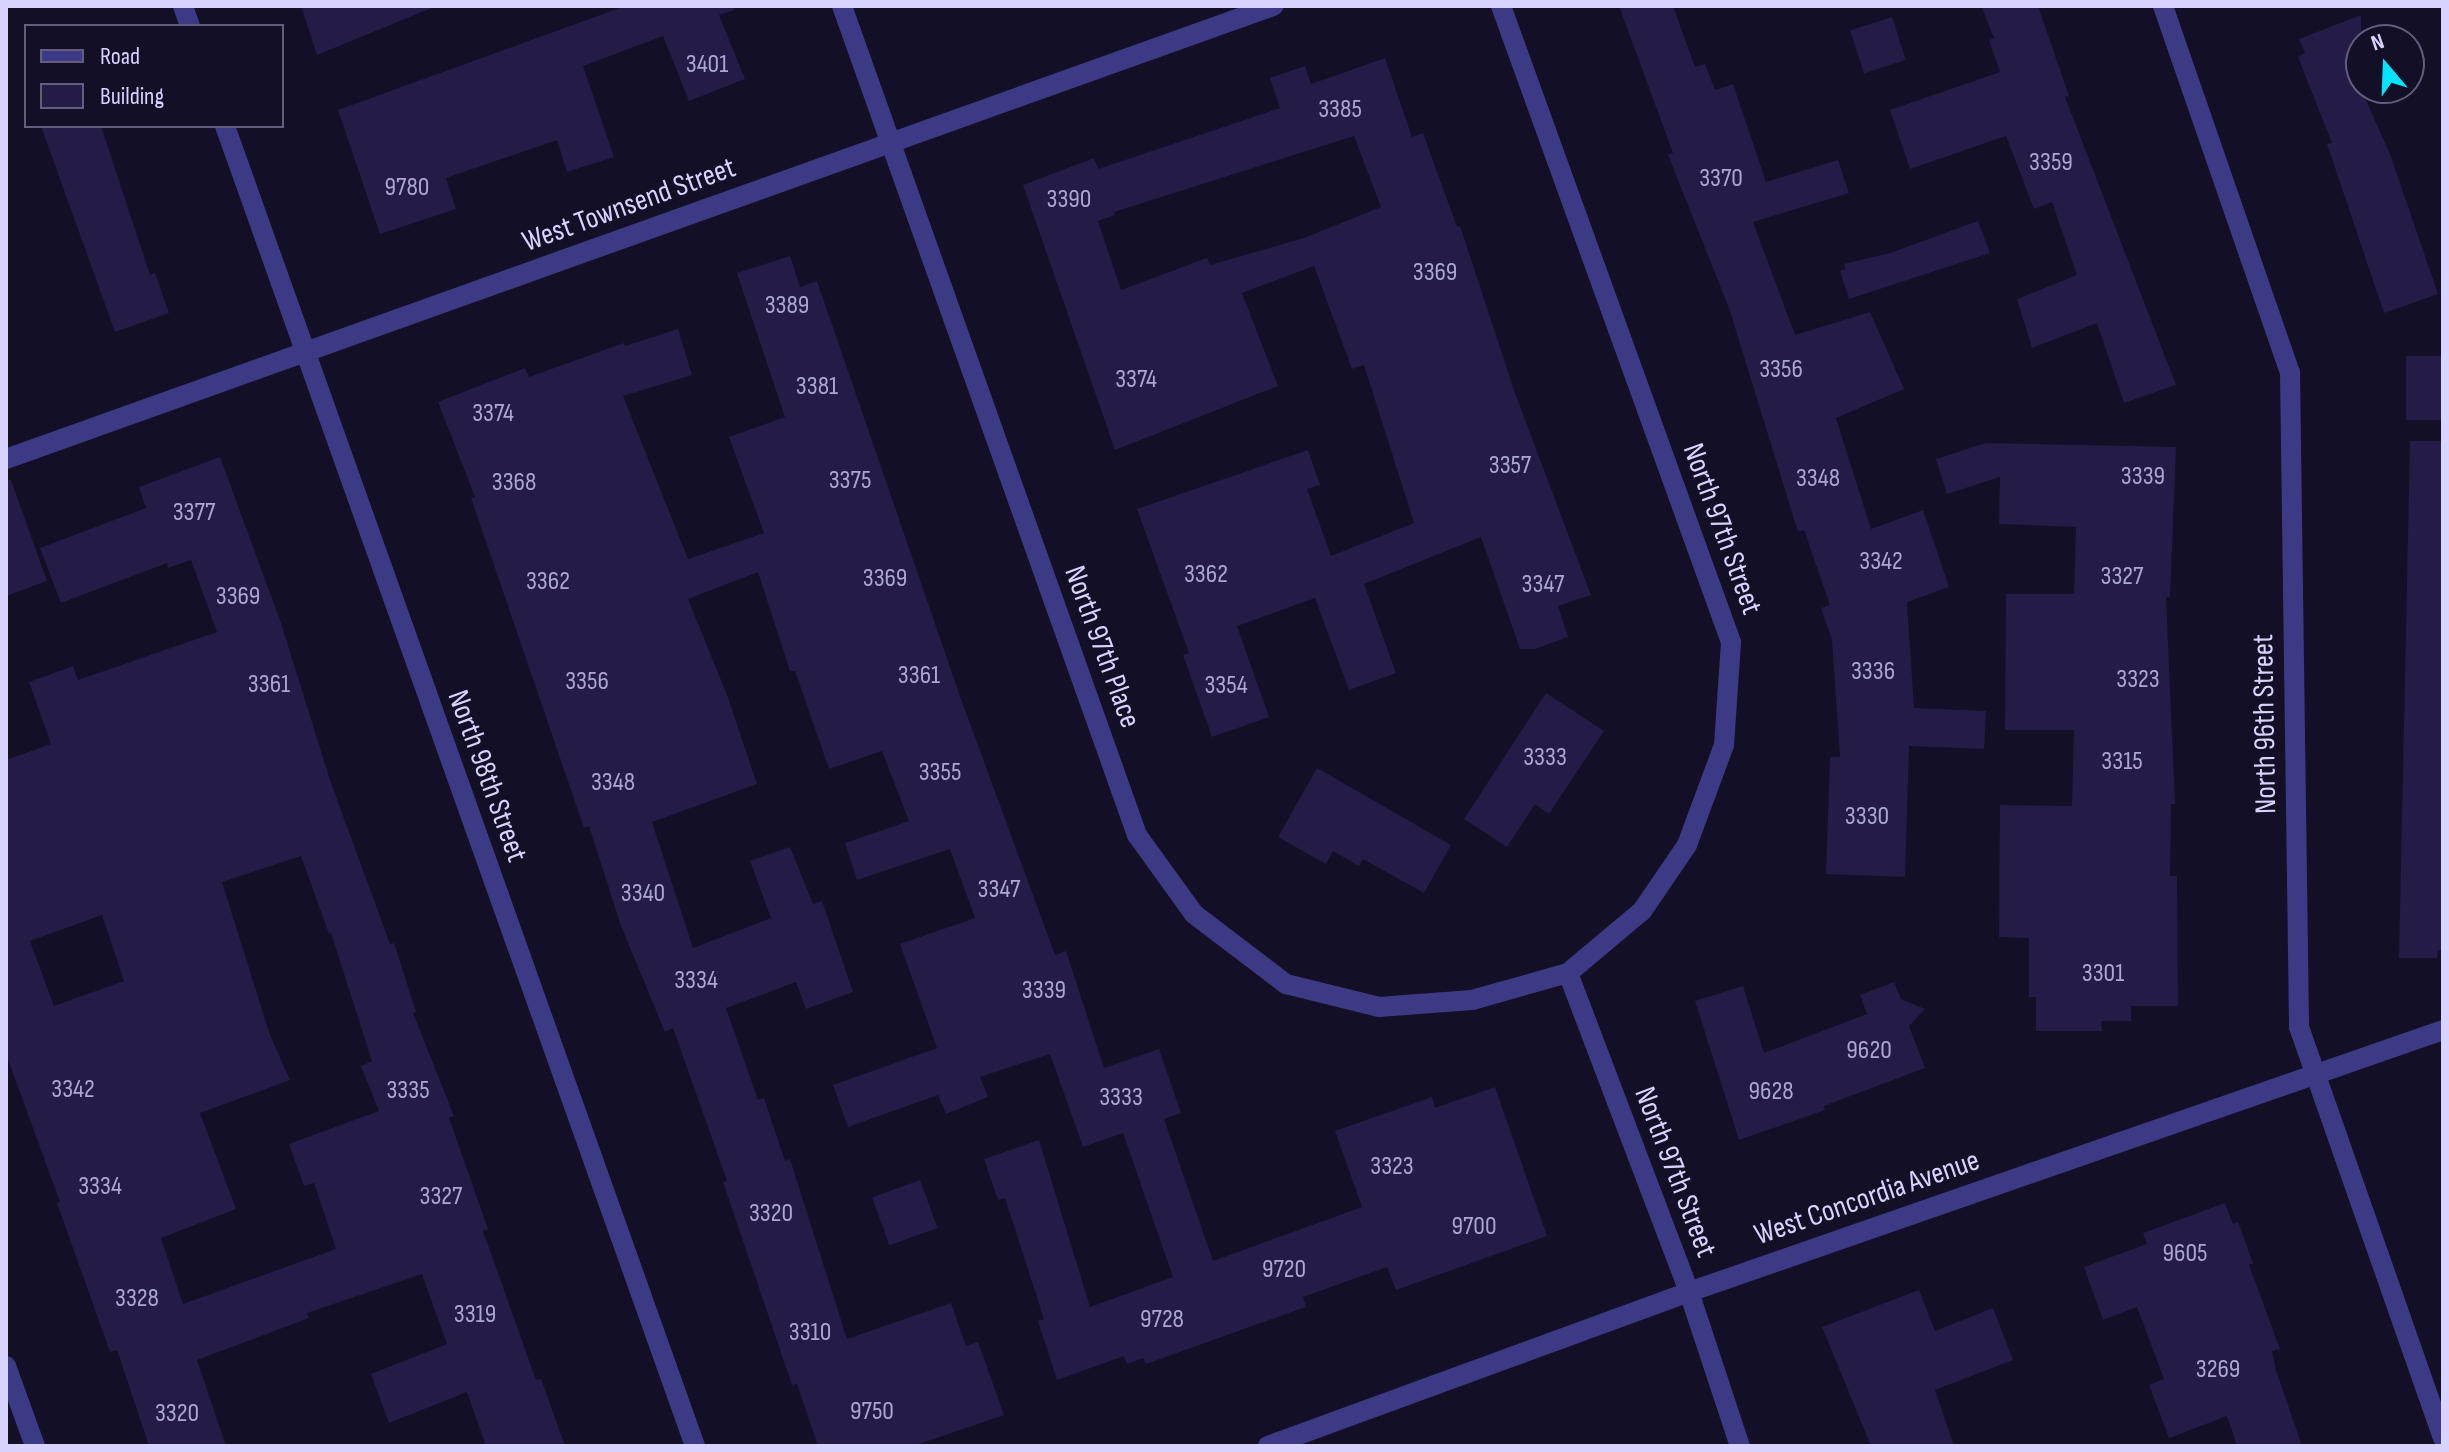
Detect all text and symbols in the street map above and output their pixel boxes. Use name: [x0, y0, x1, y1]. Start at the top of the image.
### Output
legend: [24, 24, 284, 128]
north arrow: [2345, 24, 2425, 104]
text: N: [2368, 28, 2388, 57]
text: Road: [100, 42, 140, 71]
house number: 3401: [686, 49, 728, 81]
text: Building: [100, 82, 164, 111]
house number: 3385: [1318, 94, 1362, 126]
house number: 3359: [2029, 147, 2073, 179]
street label: West Townsend Street: [517, 150, 741, 260]
house number: 3370: [1699, 163, 1743, 195]
house number: 9780: [385, 172, 429, 204]
house number: 3390: [1047, 184, 1091, 216]
house number: 3369: [1413, 257, 1457, 289]
house number: 3389: [765, 290, 809, 322]
house number: 3356: [1759, 354, 1803, 386]
house number: 3374: [1115, 364, 1157, 396]
house number: 3381: [796, 371, 838, 403]
house number: 3374: [472, 398, 514, 430]
street label: North 97th Street: [1674, 439, 1770, 619]
house number: 3357: [1489, 450, 1531, 482]
house number: 3339: [2121, 461, 2165, 493]
house number: 3348: [1796, 463, 1840, 495]
house number: 3375: [829, 465, 871, 497]
house number: 3368: [492, 467, 536, 499]
house number: 3377: [173, 497, 215, 529]
house number: 3342: [1859, 546, 1903, 578]
house number: 3362: [1184, 559, 1228, 591]
street label: North 97th Place: [1056, 561, 1148, 733]
house number: 3327: [2101, 561, 2143, 593]
house number: 3369: [863, 563, 907, 595]
house number: 3362: [526, 566, 570, 598]
house number: 3347: [1522, 569, 1564, 601]
house number: 3369: [216, 581, 260, 613]
street label: North 96th Street: [2245, 634, 2285, 814]
house number: 3336: [1851, 656, 1895, 688]
house number: 3361: [898, 660, 940, 692]
house number: 3323: [2116, 664, 2160, 696]
house number: 3356: [565, 666, 609, 698]
house number: 3361: [248, 669, 290, 701]
house number: 3354: [1204, 670, 1248, 702]
street label: North 98th Street: [439, 685, 535, 867]
house number: 3333: [1523, 742, 1567, 774]
house number: 3315: [2101, 746, 2143, 778]
house number: 3355: [919, 757, 961, 789]
house number: 3348: [591, 767, 635, 799]
house number: 3330: [1845, 801, 1889, 833]
house number: 3347: [978, 874, 1020, 906]
house number: 3340: [621, 878, 665, 910]
house number: 3301: [2082, 958, 2124, 990]
house number: 3334: [674, 965, 718, 997]
house number: 3339: [1022, 975, 1066, 1007]
house number: 9620: [1846, 1035, 1892, 1067]
house number: 3342: [51, 1074, 95, 1106]
house number: 3335: [386, 1075, 430, 1107]
house number: 9628: [1748, 1076, 1794, 1108]
house number: 3333: [1099, 1082, 1143, 1114]
street label: North 97th Street: [1626, 1082, 1724, 1262]
street label: West Concordia Avenue: [1750, 1143, 1984, 1253]
house number: 3323: [1370, 1151, 1414, 1183]
house number: 3334: [78, 1171, 122, 1203]
house number: 3327: [420, 1181, 462, 1213]
house number: 3320: [749, 1198, 793, 1230]
house number: 9700: [1451, 1211, 1497, 1243]
house number: 9605: [2163, 1238, 2207, 1270]
house number: 9720: [1262, 1254, 1306, 1286]
house number: 3328: [115, 1283, 159, 1315]
house number: 3319: [454, 1299, 496, 1331]
house number: 9728: [1140, 1304, 1184, 1336]
house number: 3310: [789, 1317, 831, 1349]
house number: 3269: [2196, 1354, 2240, 1386]
house number: 9750: [850, 1396, 894, 1428]
house number: 3320: [155, 1398, 199, 1430]

